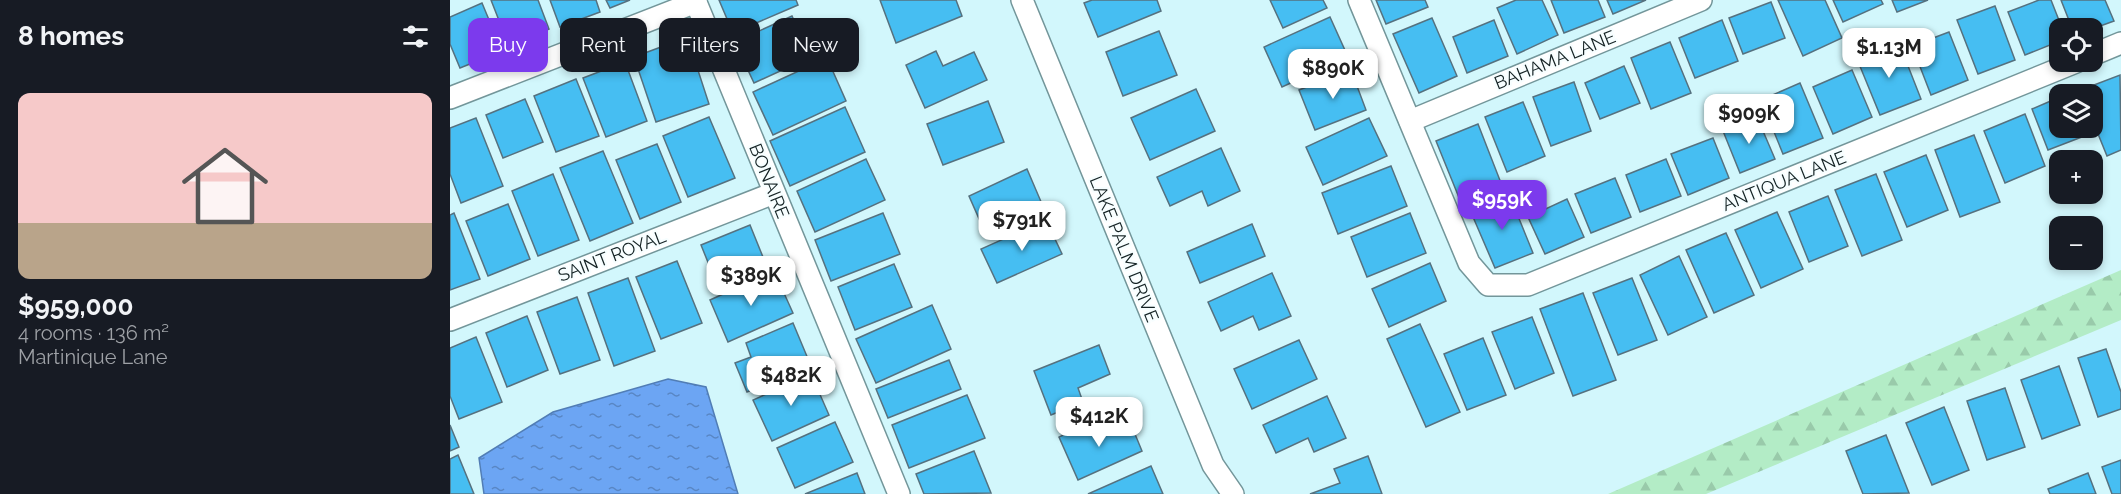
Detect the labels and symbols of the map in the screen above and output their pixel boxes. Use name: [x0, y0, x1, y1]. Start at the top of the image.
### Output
street label: BAHAMA LANE: [1491, 26, 1619, 93]
pin: $1.13M: [1840, 28, 1938, 79]
pin: $890K: [1291, 49, 1375, 100]
pin: $909K: [1707, 94, 1791, 145]
street label: BONAIRE: [745, 140, 794, 221]
street label: ANTIQUA LANE: [1719, 146, 1849, 215]
street label: LAKE PALM DRIVE: [1086, 173, 1163, 325]
pin: $959K: [1460, 180, 1544, 231]
pin: $791K: [980, 201, 1064, 252]
street label: SAINT ROYAL: [555, 225, 669, 286]
pin: $389K: [709, 256, 793, 307]
pin: $482K: [749, 356, 833, 407]
pin: $412K: [1057, 397, 1141, 448]

